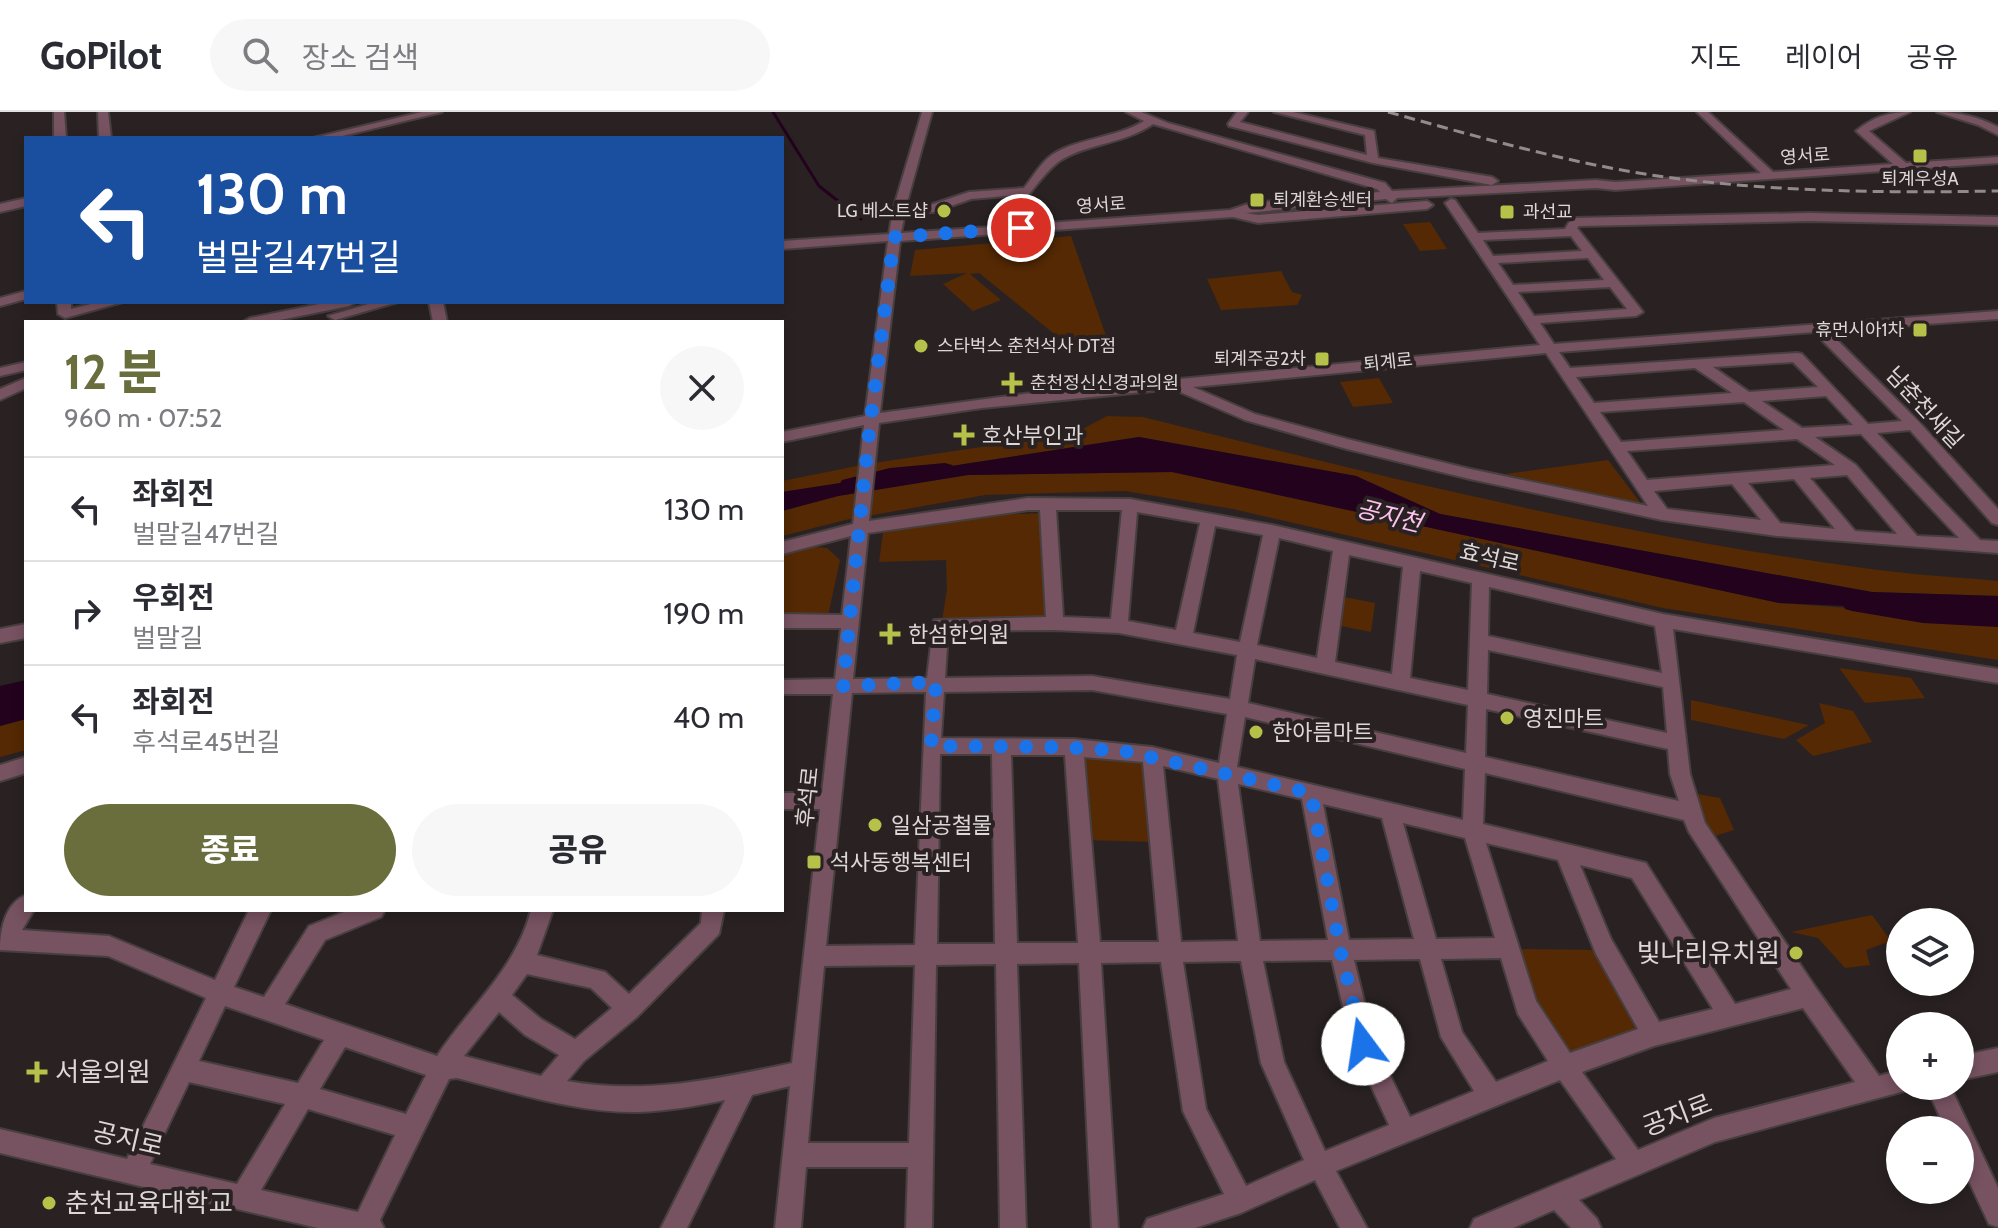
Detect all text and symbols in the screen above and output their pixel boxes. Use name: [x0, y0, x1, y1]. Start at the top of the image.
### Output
search box: [210, 19, 770, 91]
text: GoPilot: [40, 32, 162, 79]
icon: search: [238, 33, 282, 77]
text: 장소 검색: [302, 39, 419, 76]
text: 지도: [1690, 40, 1741, 74]
text: 레이어: [1785, 40, 1862, 74]
text: 공유: [1906, 40, 1958, 74]
street label: 영서로: [1779, 143, 1831, 169]
marker: 퇴계우성A: [1911, 147, 1929, 165]
text: 130 m: [196, 160, 348, 228]
icon: left: [64, 168, 168, 272]
place label: 퇴계우성A: [1881, 168, 1959, 190]
place label: 퇴계환승센터: [1273, 189, 1372, 211]
marker: 퇴계환승센터: [1248, 191, 1266, 209]
street label: 영서로: [1075, 192, 1127, 218]
pin: [987, 194, 1055, 262]
place label: LG 베스트샵: [837, 200, 928, 222]
place label: 과선교: [1523, 201, 1573, 223]
marker: LG 베스트샵: [935, 202, 953, 220]
marker: 과선교: [1498, 203, 1516, 221]
icon: arrive: [999, 206, 1043, 250]
text: 벌말길47번길: [196, 235, 401, 279]
place label: 휴먼시아1차: [1815, 319, 1904, 341]
marker: 휴먼시아1차: [1911, 321, 1929, 339]
place label: 스타벅스 춘천석사 DT점: [937, 335, 1116, 357]
marker: 스타벅스 춘천석사 DT점: [912, 337, 930, 355]
text: 12 분: [64, 343, 162, 401]
button: close: [660, 346, 744, 430]
place label: 퇴계주공2차: [1214, 348, 1306, 370]
street label: 퇴계로: [1362, 348, 1414, 376]
marker: 퇴계주공2차: [1313, 350, 1331, 368]
street label: 남춘천새길: [1880, 361, 1969, 454]
marker: 춘천정신신경과의원: [1001, 372, 1023, 394]
place label: 춘천정신신경과의원: [1030, 372, 1179, 394]
text: 960 m · 07:52: [64, 402, 222, 434]
place label: 호산부인과: [982, 422, 1083, 449]
marker: 호산부인과: [953, 424, 975, 446]
text: 좌회전: [132, 475, 215, 512]
icon: left: [64, 487, 108, 531]
text: 130 m: [664, 491, 744, 528]
water label: 공지천: [1353, 493, 1428, 538]
text: 벌말길47번길: [132, 518, 280, 550]
street label: 효석로: [1457, 538, 1523, 577]
text: 우회전: [132, 579, 215, 616]
icon: right: [64, 591, 108, 635]
text: 190 m: [663, 595, 744, 632]
place label: 한섬한의원: [908, 621, 1009, 648]
text: 벌말길: [132, 622, 204, 654]
marker: 한섬한의원: [879, 623, 901, 645]
text: 좌회전: [132, 683, 215, 720]
icon: left: [64, 695, 108, 739]
text: 40 m: [673, 699, 744, 736]
place label: 영진마트: [1523, 705, 1604, 732]
marker: 영진마트: [1498, 709, 1516, 727]
place label: 한아름마트: [1272, 719, 1373, 746]
marker: 한아름마트: [1247, 723, 1265, 741]
text: 후석로45번길: [132, 726, 281, 758]
street label: 후석로: [791, 765, 824, 829]
button: 종료: [64, 804, 396, 896]
button: 공유: [412, 804, 744, 896]
place label: 일삼공철물: [891, 812, 992, 839]
marker: 일삼공철물: [866, 816, 884, 834]
place label: 석사동행복센터: [830, 849, 972, 876]
marker: 석사동행복센터: [805, 853, 823, 871]
map controls: [1886, 908, 1974, 1204]
button: layers: [1886, 908, 1974, 996]
place label: 빛나리유치원: [1636, 937, 1780, 969]
marker: 빛나리유치원: [1787, 944, 1805, 962]
position arrow: [1321, 1002, 1405, 1086]
button: +: [1886, 1012, 1974, 1100]
place label: 서울의원: [55, 1056, 151, 1088]
marker: 서울의원: [26, 1061, 48, 1083]
street label: 공지로: [1638, 1087, 1716, 1143]
street label: 공지로: [89, 1115, 167, 1163]
button: −: [1886, 1116, 1974, 1204]
place label: 춘천교육대학교: [65, 1187, 232, 1219]
marker: 춘천교육대학교: [40, 1194, 58, 1212]

